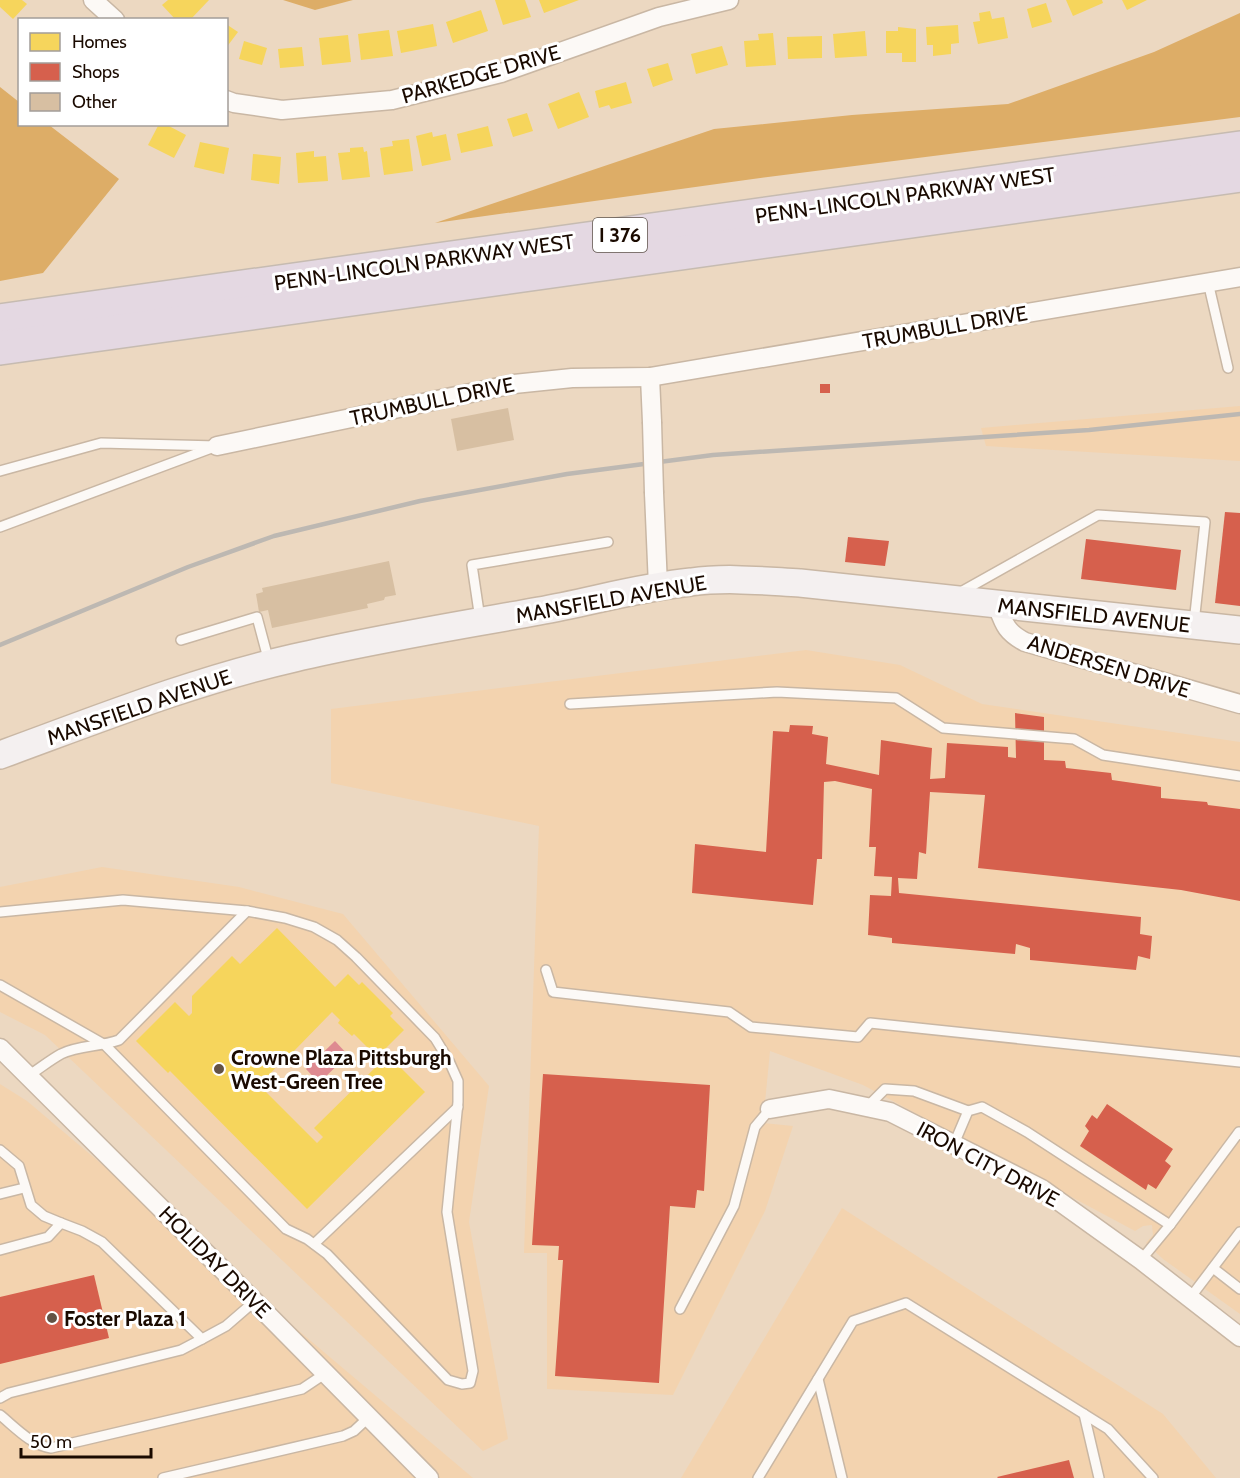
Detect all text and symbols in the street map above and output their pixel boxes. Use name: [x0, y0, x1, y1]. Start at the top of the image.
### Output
legend: [18, 18, 228, 126]
text: Homes: [72, 31, 127, 53]
street label: PARKEDGE DRIVE: [399, 39, 563, 109]
text: Shops: [72, 61, 120, 83]
text: Other: [72, 91, 117, 113]
street label: PENN-LINCOLN PARKWAY WEST: [753, 162, 1057, 228]
road number: I 376: [593, 218, 647, 252]
street label: PENN-LINCOLN PARKWAY WEST: [272, 229, 576, 295]
street label: TRUMBULL DRIVE: [861, 300, 1029, 354]
street label: TRUMBULL DRIVE: [348, 371, 516, 431]
street label: MANSFIELD AVENUE: [514, 570, 708, 628]
street label: MANSFIELD AVENUE: [996, 592, 1192, 638]
street label: ANDERSEN DRIVE: [1025, 629, 1193, 703]
street label: MANSFIELD AVENUE: [43, 664, 235, 750]
place label: Crowne Plaza Pittsburgh West-Green Tree: [231, 1045, 452, 1094]
marker: Crowne Plaza Pittsburgh West-Green Tree: [212, 1062, 226, 1076]
street label: IRON CITY DRIVE: [913, 1116, 1063, 1212]
street label: HOLIDAY DRIVE: [154, 1201, 276, 1323]
place label: Foster Plaza 1: [64, 1306, 186, 1331]
marker: Foster Plaza 1: [45, 1311, 59, 1325]
scale bar: [21, 1421, 152, 1459]
text: 50 m: [30, 1431, 72, 1453]

